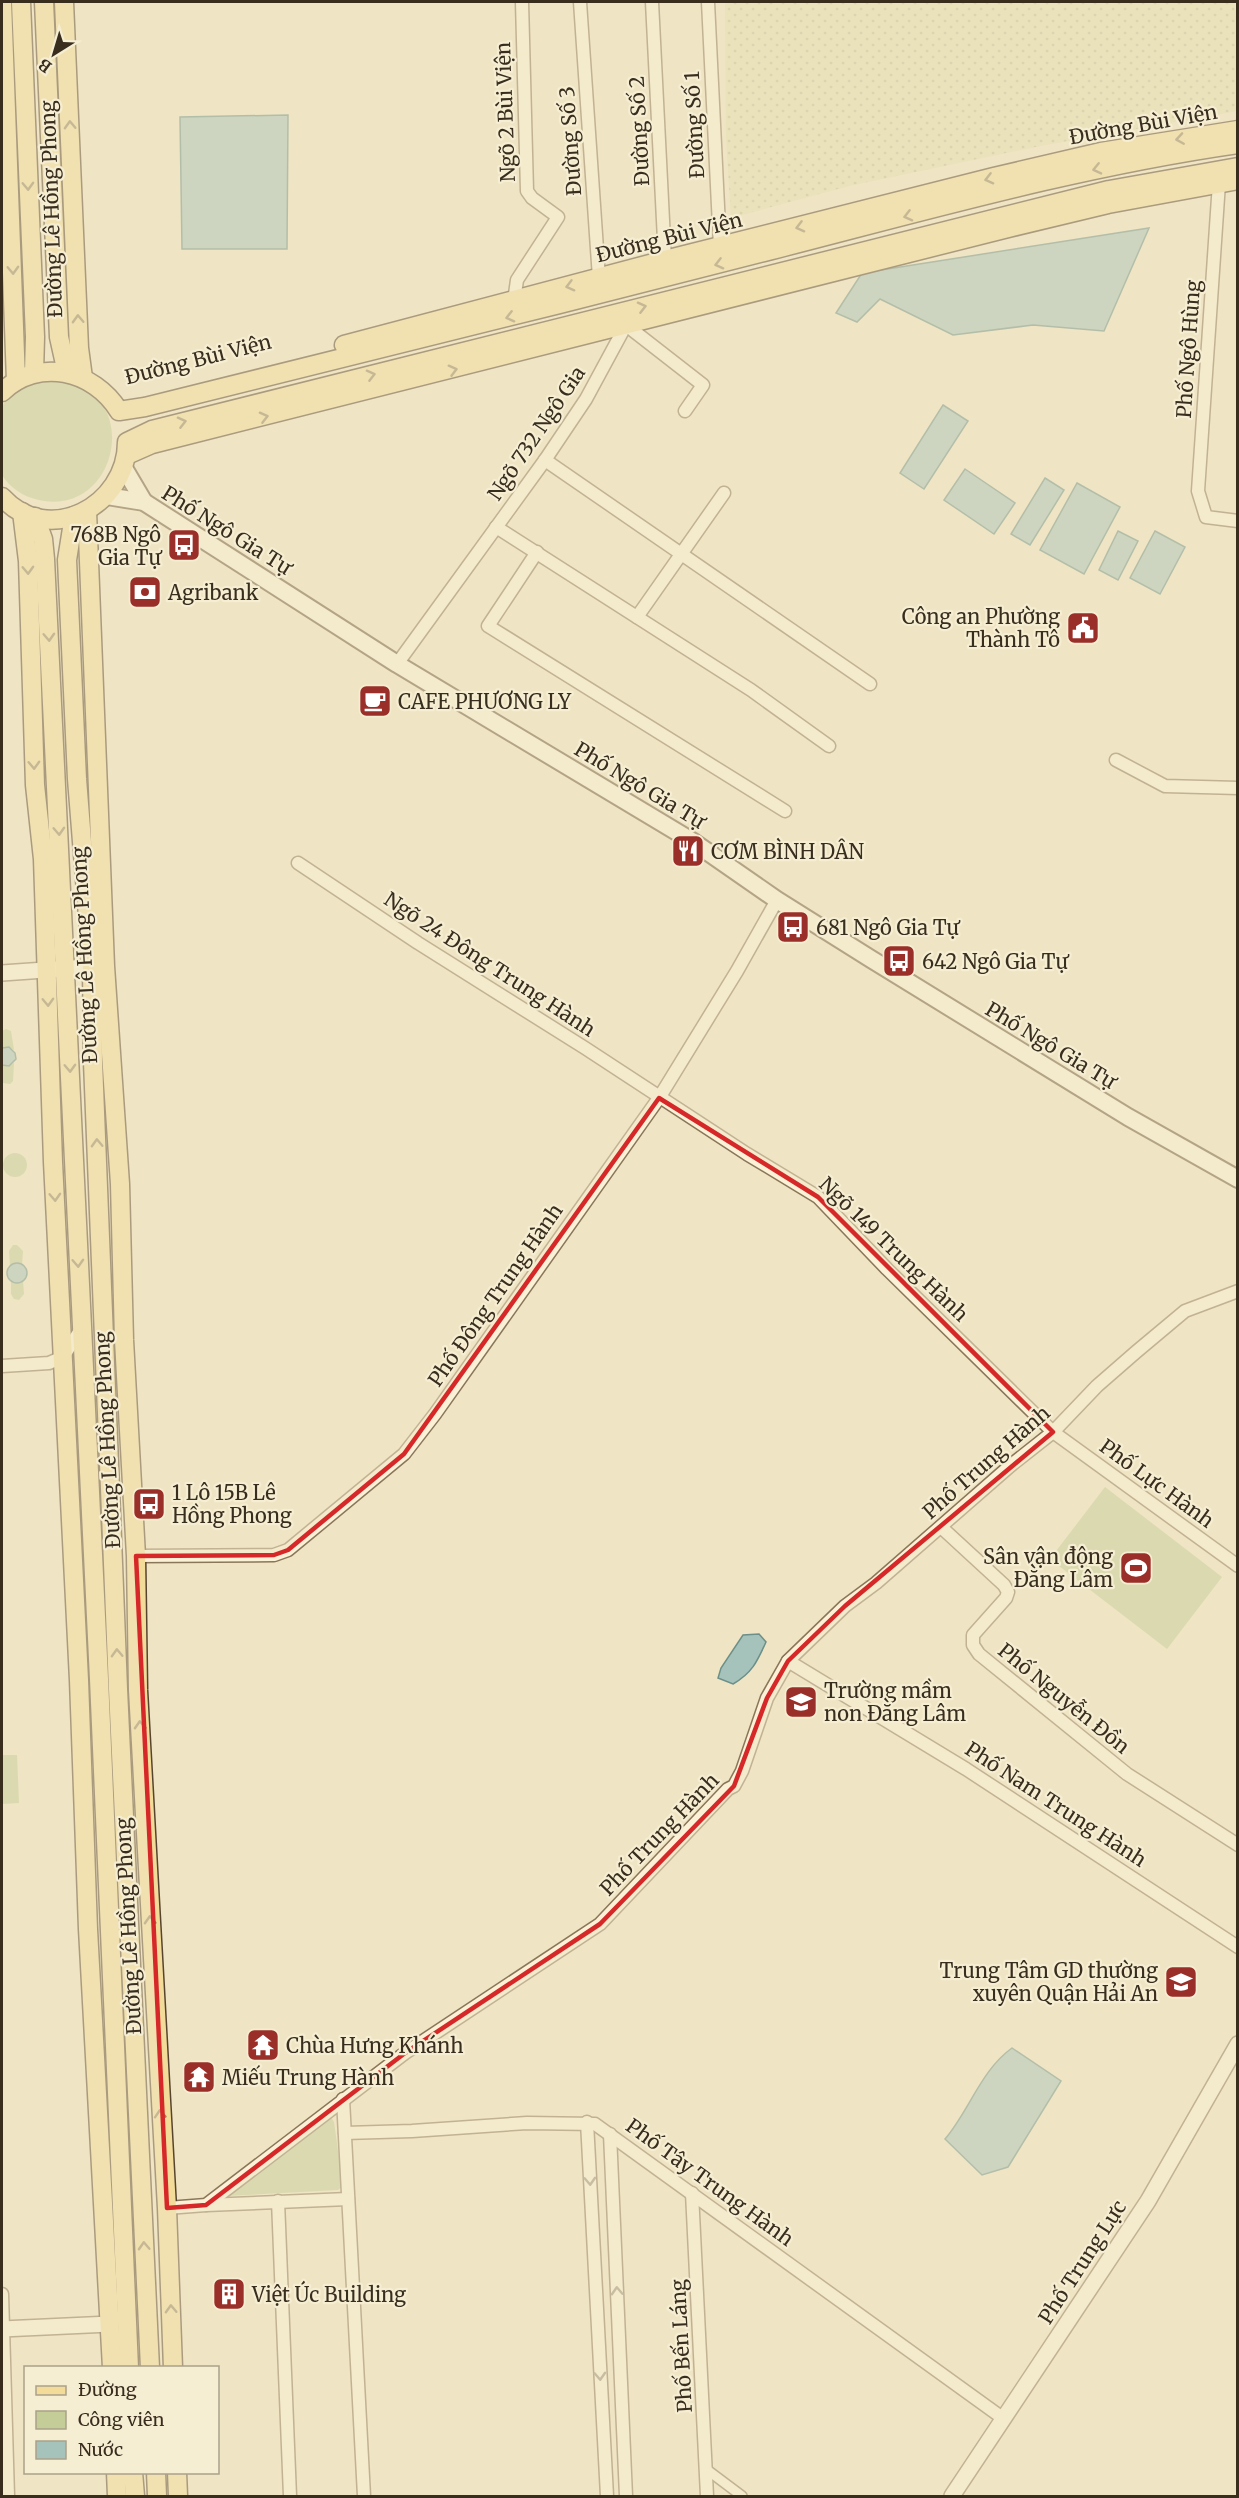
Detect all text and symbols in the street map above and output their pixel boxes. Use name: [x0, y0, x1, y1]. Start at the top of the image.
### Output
north arrow: [24, 24, 84, 84]
street label: Ngõ 2 Bùi Viện: [490, 41, 520, 183]
text: B: [34, 55, 55, 77]
street label: Đường Số 1: [679, 71, 709, 179]
street label: Đường Số 2: [624, 75, 654, 187]
street label: Đường Số 3: [554, 85, 586, 197]
street label: Đường Bùi Viện: [1067, 99, 1219, 149]
street label: Đường Lê Hồng Phong: [35, 100, 67, 318]
one-way arrow: [63, 120, 76, 129]
one-way arrow: [1175, 133, 1184, 145]
one-way arrow: [1093, 162, 1103, 175]
one-way arrow: [984, 171, 994, 184]
one-way arrow: [22, 181, 35, 190]
street label: Đường Bùi Viện: [593, 207, 745, 267]
one-way arrow: [903, 208, 913, 221]
one-way arrow: [795, 219, 805, 232]
one-way arrow: [714, 257, 725, 269]
one-way arrow: [6, 265, 19, 274]
one-way arrow: [566, 279, 576, 291]
street label: Phố Ngô Hùng: [1171, 279, 1205, 419]
one-way arrow: [637, 302, 647, 315]
one-way arrow: [505, 310, 515, 323]
one-way arrow: [72, 315, 85, 324]
street label: Đường Bùi Viện: [122, 329, 274, 389]
street label: Ngõ 732 Ngô Gia: [482, 361, 590, 505]
one-way arrow: [448, 364, 458, 377]
one-way arrow: [366, 370, 376, 383]
one-way arrow: [259, 411, 269, 424]
one-way arrow: [177, 417, 187, 430]
street label: Phố Ngô Gia Tự: [158, 480, 298, 581]
place label: 768B Ngô Gia Tự: [70, 522, 162, 570]
bus stop icon: 768B Ngô Gia Tự: [166, 527, 202, 563]
one-way arrow: [22, 566, 34, 575]
bank icon: Agribank: [127, 574, 163, 610]
place label: Agribank: [167, 580, 259, 605]
place label: Công an Phường Thành Tô: [902, 604, 1060, 652]
public building icon: Công an Phường Thành Tô: [1065, 610, 1101, 646]
one-way arrow: [42, 632, 55, 641]
cafe icon: CAFE PHƯƠNG LY: [357, 683, 393, 719]
place label: CAFE PHƯƠNG LY: [398, 689, 572, 714]
street label: Phố Ngô Gia Tự: [570, 736, 711, 835]
one-way arrow: [28, 761, 41, 770]
one-way arrow: [52, 827, 65, 836]
restaurant icon: CƠM BÌNH DÂN: [670, 833, 706, 869]
place label: CƠM BÌNH DÂN: [711, 837, 865, 864]
street label: Đường Lê Hồng Phong: [66, 846, 102, 1064]
street label: Ngõ 24 Đông Trung Hành: [380, 886, 600, 1042]
bus stop icon: 681 Ngô Gia Tự: [775, 909, 811, 945]
place label: 681 Ngô Gia Tự: [816, 915, 961, 940]
bus stop icon: 642 Ngô Gia Tự: [881, 943, 917, 979]
place label: 642 Ngô Gia Tự: [922, 949, 1069, 974]
street label: Phố Ngô Gia Tự: [981, 996, 1122, 1095]
one-way arrow: [41, 997, 54, 1006]
one-way arrow: [63, 1064, 76, 1073]
one-way arrow: [90, 1139, 103, 1148]
street label: Ngõ 149 Trung Hành: [814, 1171, 974, 1327]
one-way arrow: [48, 1192, 61, 1201]
street label: Phố Đông Trung Hành: [422, 1199, 568, 1391]
one-way arrow: [71, 1258, 84, 1267]
street label: Đường Lê Hồng Phong: [89, 1331, 125, 1549]
street label: Phố Trung Hành: [917, 1400, 1055, 1524]
street label: Phố Lực Hành: [1095, 1433, 1219, 1533]
place label: 1 Lô 15B Lê Hồng Phong: [172, 1480, 292, 1528]
bus stop icon: 1 Lô 15B Lê Hồng Phong: [131, 1486, 167, 1522]
place label: Sân vận động Đằng Lâm: [983, 1544, 1113, 1592]
sports icon: Sân vận động Đằng Lâm: [1118, 1550, 1154, 1586]
street label: Phố Nguyễn Đồn: [993, 1637, 1135, 1759]
one-way arrow: [111, 1648, 123, 1657]
place label: Trường mầm non Đằng Lâm: [824, 1678, 966, 1726]
school or university icon: Trường mầm non Đằng Lâm: [783, 1684, 819, 1720]
one-way arrow: [133, 1720, 146, 1729]
street label: Phố Nam Trung Hành: [961, 1736, 1151, 1872]
street label: Phố Trung Hành: [594, 1768, 724, 1900]
street label: Đường Lê Hồng Phong: [110, 1817, 146, 2035]
one-way arrow: [144, 1915, 157, 1924]
place label: Trung Tâm GD thường xuyên Quận Hải An: [939, 1958, 1158, 2006]
school or university icon: Trung Tâm GD thường xuyên Quận Hải An: [1163, 1964, 1199, 2000]
temple icon: Chùa Hưng Khánh: [245, 2027, 281, 2063]
place label: Chùa Hưng Khánh: [286, 2033, 463, 2058]
temple icon: Miếu Trung Hành: [181, 2059, 217, 2095]
place label: Miếu Trung Hành: [222, 2065, 394, 2090]
one-way arrow: [154, 2110, 167, 2119]
street label: Phố Tây Trung Hành: [621, 2113, 799, 2251]
one-way arrow: [584, 2176, 597, 2185]
street label: Phố Trung Lực: [1033, 2195, 1131, 2329]
one-way arrow: [138, 2242, 151, 2251]
building icon: Việt Úc Building: [211, 2276, 247, 2312]
street label: Phố Bến Láng: [665, 2279, 697, 2413]
place label: Việt Úc Building: [251, 2280, 406, 2307]
one-way arrow: [610, 2287, 623, 2296]
one-way arrow: [164, 2305, 177, 2314]
legend: [24, 2366, 219, 2474]
one-way arrow: [594, 2371, 607, 2380]
text: Đường: [78, 2378, 137, 2401]
text: Công viên: [78, 2408, 164, 2431]
text: Nước: [78, 2438, 123, 2461]

